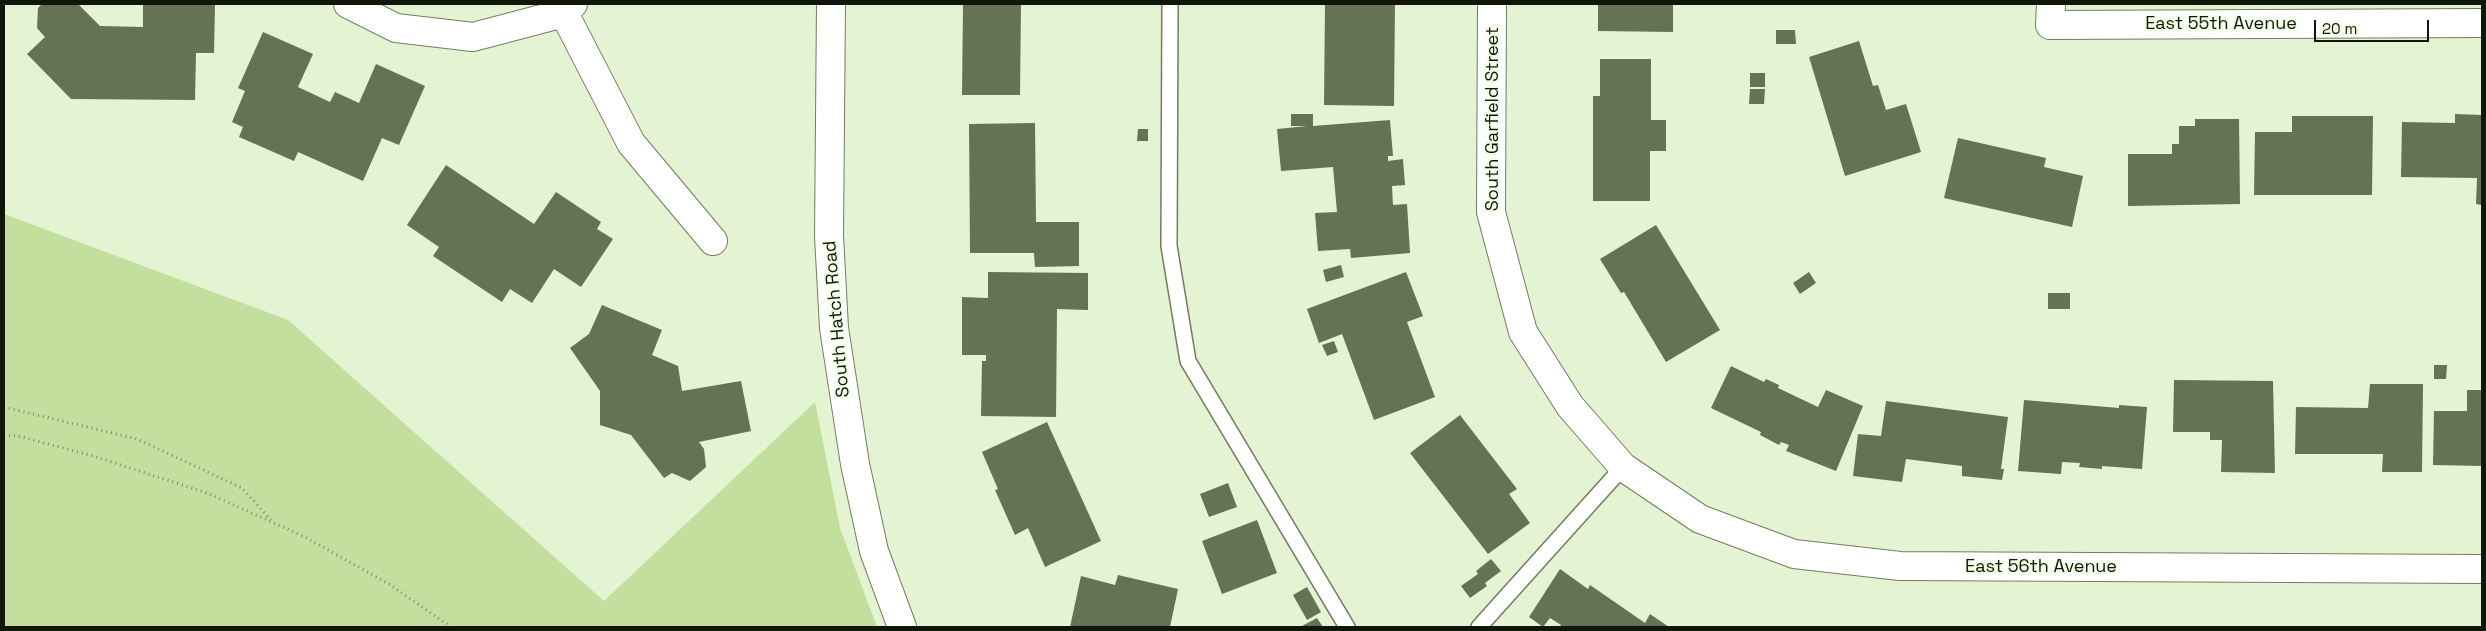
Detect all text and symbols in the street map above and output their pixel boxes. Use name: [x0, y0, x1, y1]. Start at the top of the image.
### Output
scale bar: [2316, 10, 2431, 42]
street label: East 55th Avenue: [2145, 13, 2297, 35]
text: 20 m: [2322, 19, 2357, 38]
street label: South Garfield Street: [1482, 27, 1504, 211]
street label: South Hatch Road: [819, 240, 855, 398]
street label: East 56th Avenue: [1965, 556, 2117, 578]

